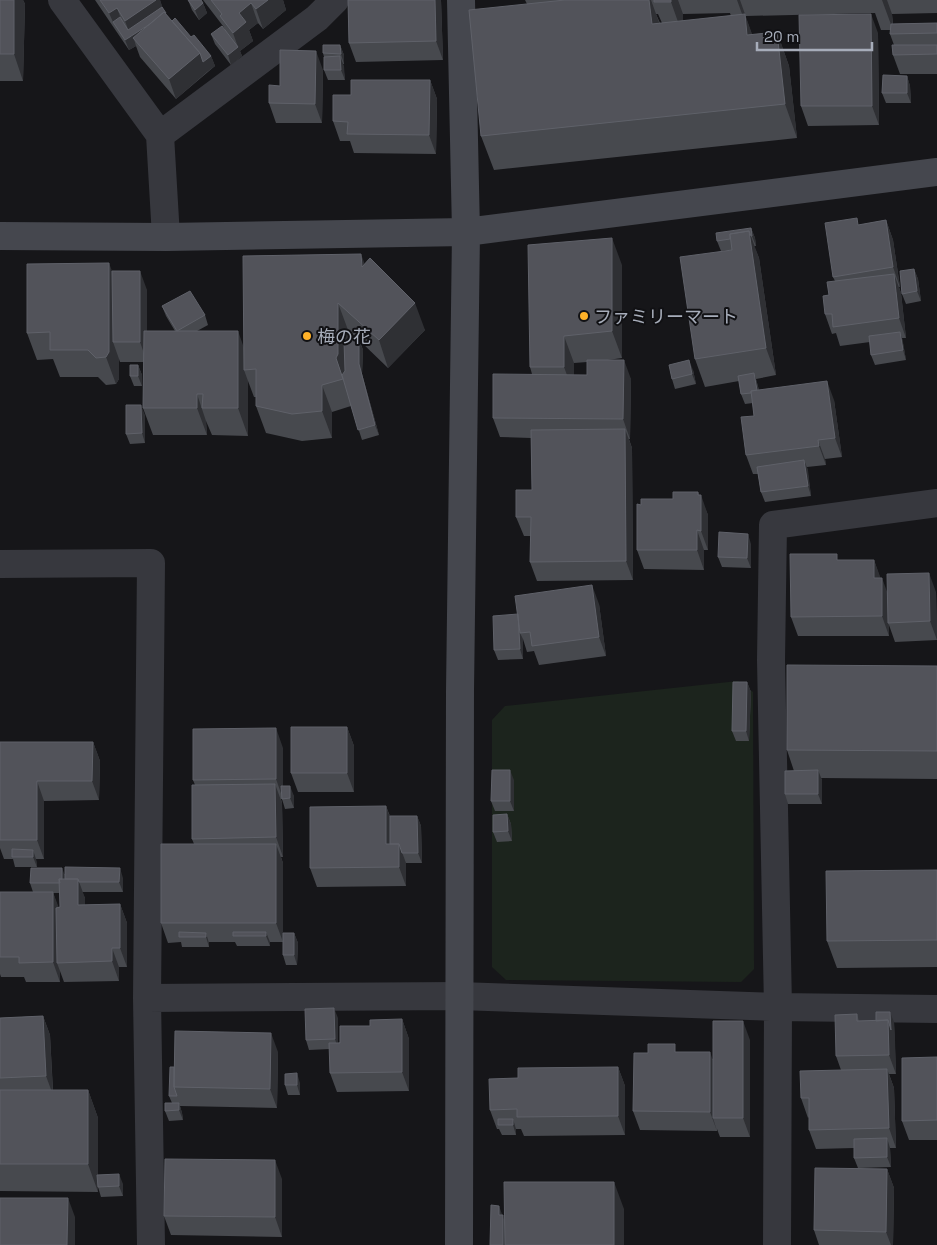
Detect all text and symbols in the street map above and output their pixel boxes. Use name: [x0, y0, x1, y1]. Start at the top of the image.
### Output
scale bar: [757, 20, 872, 52]
text: 20 m: [764, 27, 799, 46]
place label: ファミリーマート: [594, 305, 738, 328]
marker: ファミリーマート: [578, 310, 590, 322]
place label: 梅の花: [317, 325, 371, 348]
marker: 梅の花: [301, 330, 313, 342]

